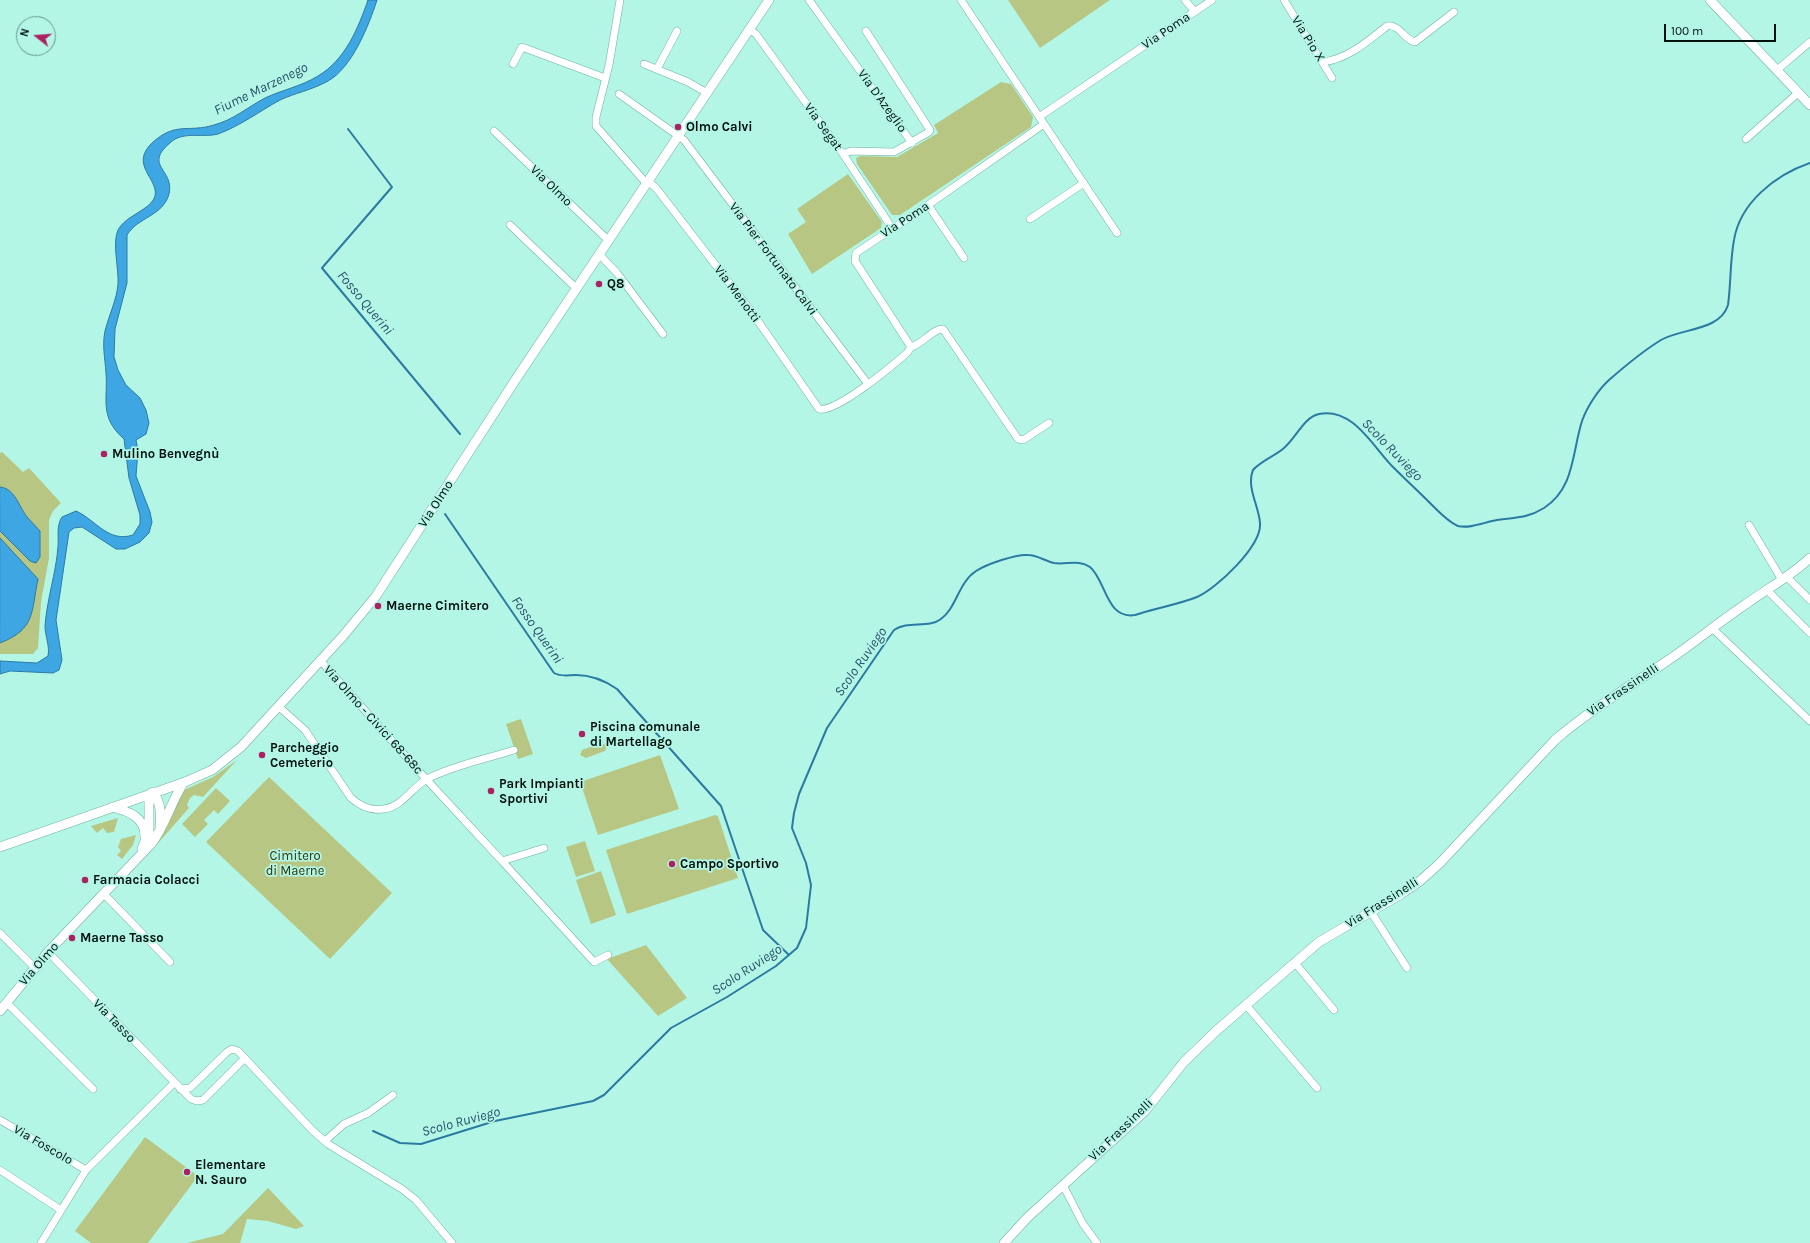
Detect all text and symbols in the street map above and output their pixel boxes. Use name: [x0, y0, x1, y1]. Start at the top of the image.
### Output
street label: Via Poma: [1139, 9, 1193, 53]
street label: Via Pio X: [1288, 13, 1328, 65]
north arrow: [16, 16, 56, 56]
scale bar: [1666, 16, 1778, 42]
text: 100 m: [1671, 24, 1703, 38]
text: N: [18, 27, 32, 38]
water label: Fiume Marzenego: [211, 59, 311, 119]
street label: Via D'Azeglio: [854, 66, 910, 136]
street label: Via Segat: [800, 100, 846, 154]
place label: Olmo Calvi: [686, 119, 753, 135]
marker: Olmo Calvi: [673, 122, 683, 132]
street label: Via Olmo: [527, 162, 575, 210]
street label: Via Poma: [878, 198, 932, 242]
street label: Via Pier Fortunato Calvi: [725, 200, 821, 318]
street label: Via Menotti: [710, 262, 764, 326]
water label: Fosso Querini: [333, 268, 397, 338]
place label: Q8: [607, 276, 624, 292]
marker: Q8: [594, 279, 604, 289]
water label: Scolo Ruviego: [1358, 415, 1426, 485]
place label: Mulino Benvegnù: [112, 446, 219, 462]
marker: Mulino Benvegnù: [99, 449, 109, 459]
street label: Via Olmo: [415, 478, 457, 530]
water label: Fosso Querini: [508, 593, 566, 667]
place label: Maerne Cimitero: [386, 598, 489, 614]
marker: Maerne Cimitero: [373, 601, 383, 611]
water label: Scolo Ruviego: [831, 624, 891, 700]
street label: Via Frassinelli: [1584, 660, 1662, 720]
street label: Via Olmo - Civici 68-68c: [320, 662, 426, 778]
place label: Piscina comunale di Martellago: [590, 719, 700, 750]
marker: Piscina comunale di Martellago: [577, 729, 587, 739]
place label: Parcheggio Cemeterio: [270, 740, 339, 771]
marker: Parcheggio Cemeterio: [257, 750, 267, 760]
place label: Park Impianti Sportivi: [499, 776, 584, 807]
marker: Park Impianti Sportivi: [486, 786, 496, 796]
park label: Cimitero di Maerne: [266, 848, 324, 879]
place label: Campo Sportivo: [680, 856, 779, 872]
marker: Campo Sportivo: [667, 859, 677, 869]
place label: Farmacia Colacci: [93, 872, 200, 888]
street label: Via Frassinelli: [1343, 874, 1421, 932]
marker: Farmacia Colacci: [80, 875, 90, 885]
place label: Maerne Tasso: [80, 930, 164, 946]
marker: Maerne Tasso: [67, 933, 77, 943]
street label: Via Olmo: [16, 939, 62, 989]
water label: Scolo Ruviego: [709, 941, 785, 999]
street label: Via Tasso: [89, 996, 139, 1046]
street label: Via Frassinelli: [1086, 1095, 1156, 1165]
water label: Scolo Ruviego: [420, 1103, 502, 1141]
street label: Via Foscolo: [10, 1122, 76, 1168]
place label: Elementare N. Sauro: [195, 1157, 266, 1188]
marker: Elementare N. Sauro: [182, 1167, 192, 1177]

